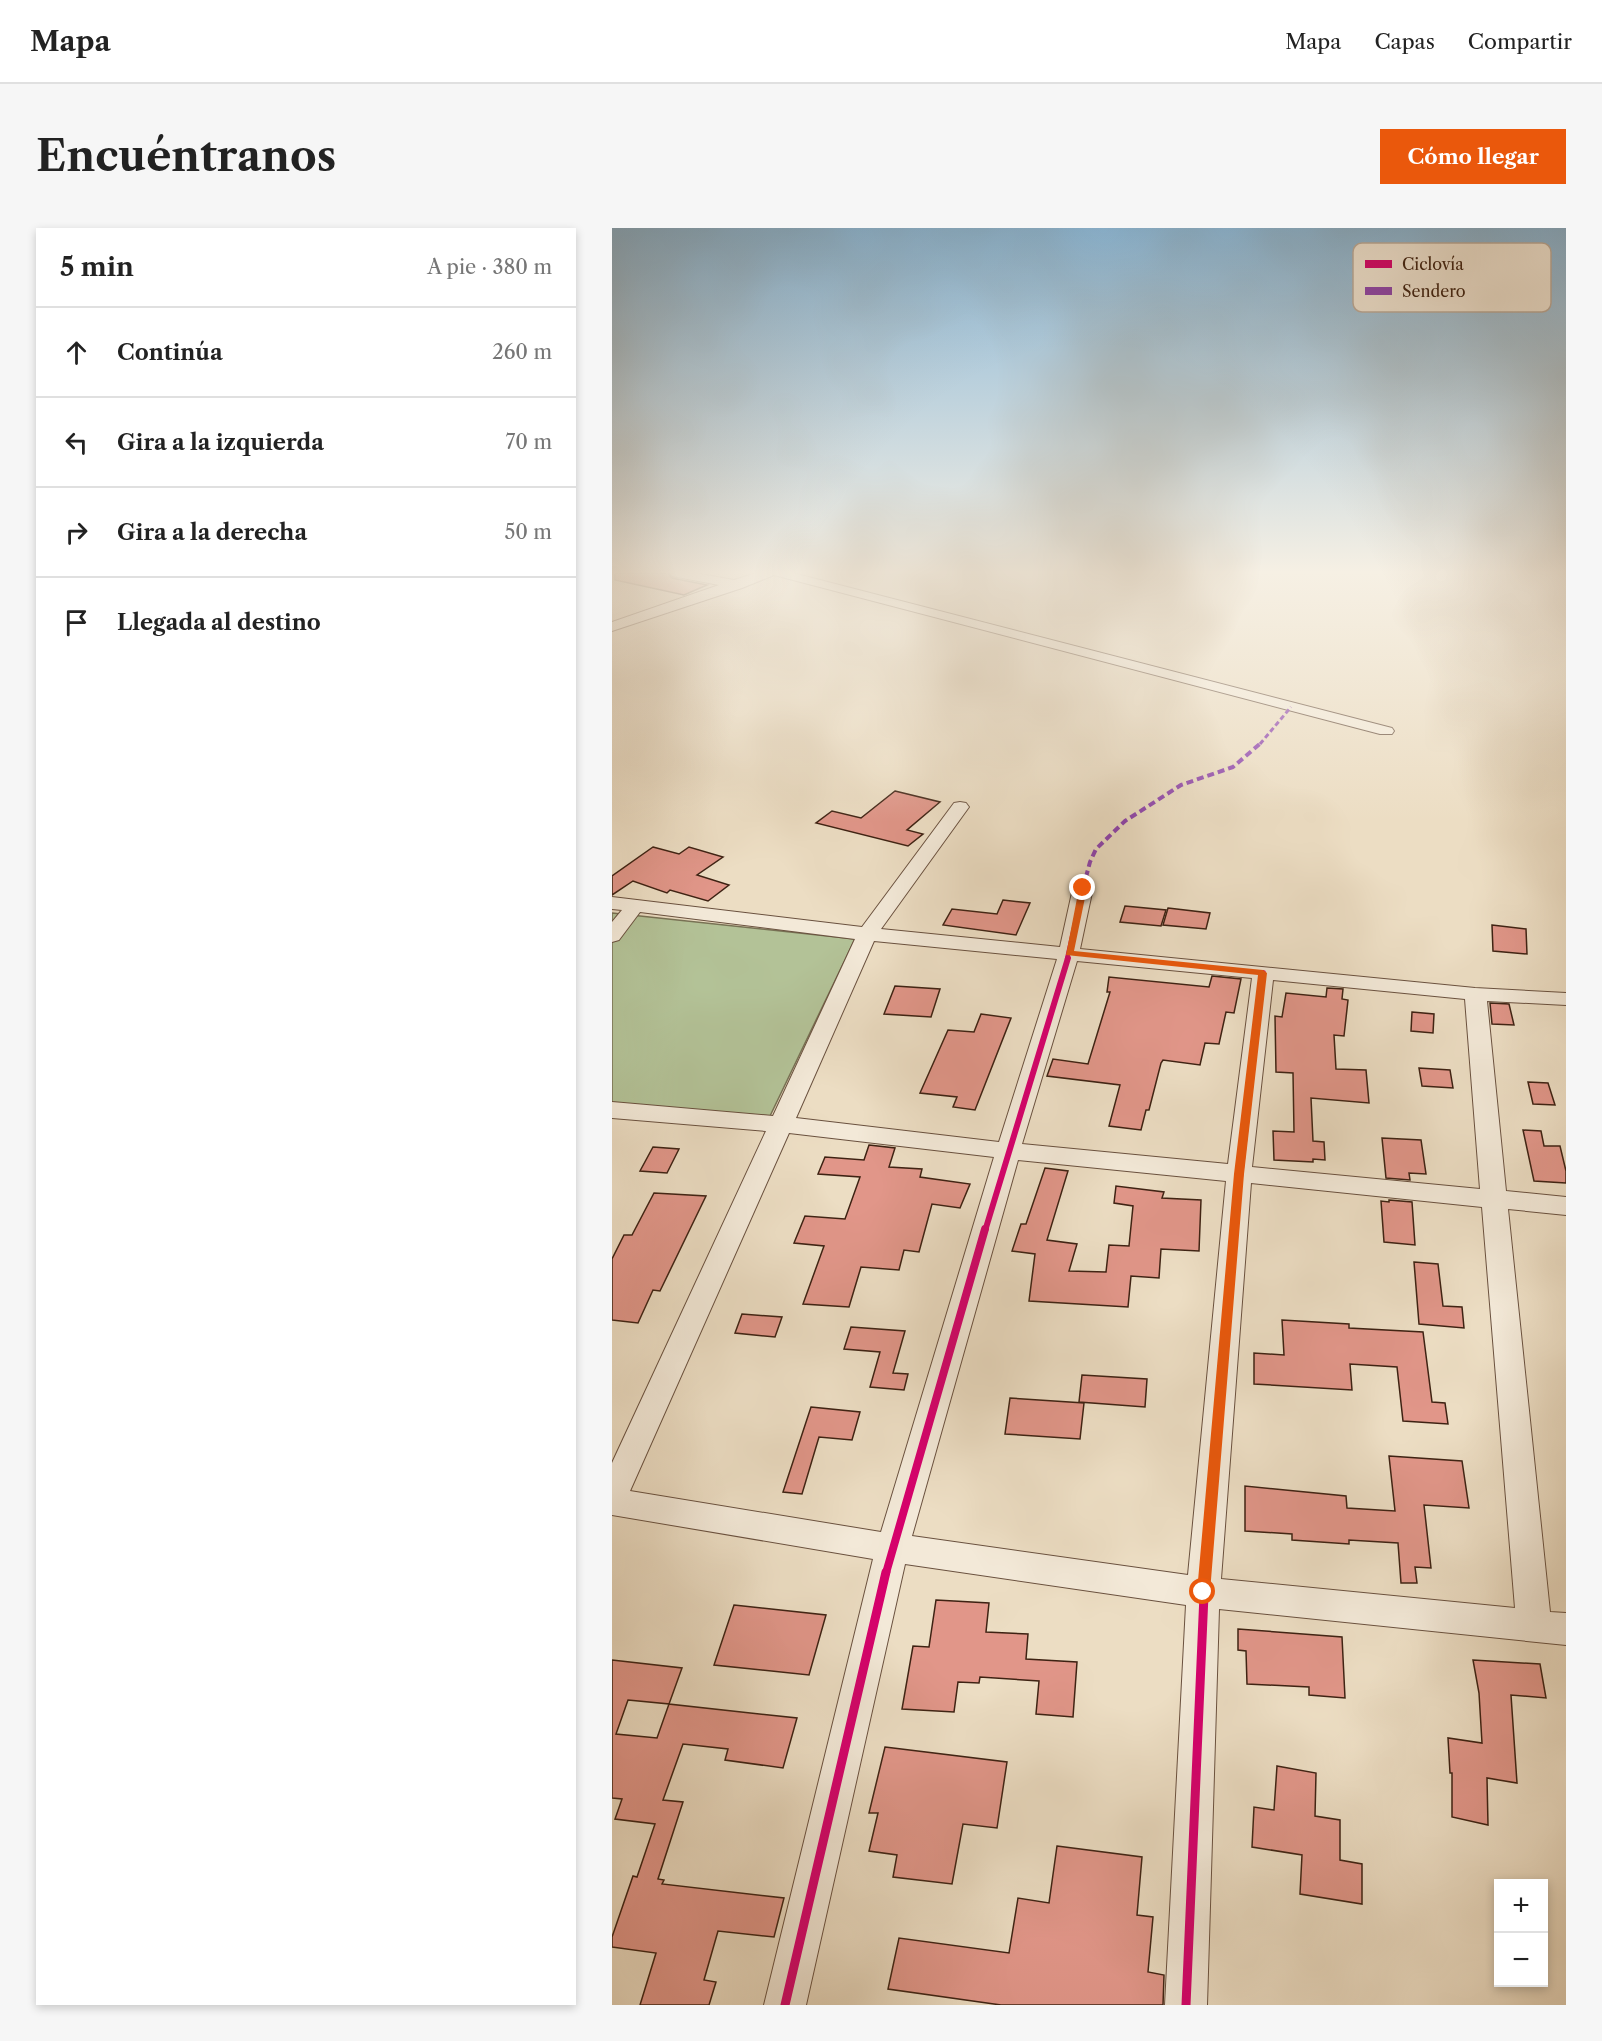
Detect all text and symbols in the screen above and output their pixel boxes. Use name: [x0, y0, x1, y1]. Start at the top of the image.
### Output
text: Mapa: [30, 24, 111, 58]
text: Mapa: [1285, 29, 1341, 54]
text: Capas: [1374, 29, 1435, 54]
text: Compartir: [1468, 29, 1572, 54]
button: Cómo llegar: [1380, 129, 1566, 184]
text: Encuéntranos: [36, 130, 336, 182]
legend: [1353, 243, 1551, 312]
text: 5 min: [60, 251, 134, 283]
text: Ciclovía: [1402, 254, 1464, 274]
text: A pie · 380 m: [427, 255, 552, 279]
text: Sendero: [1402, 281, 1466, 301]
icon: ahead: [60, 336, 93, 369]
text: Continúa: [117, 339, 223, 366]
text: 260 m: [492, 340, 552, 364]
icon: left: [60, 426, 93, 459]
text: Gira a la izquierda: [117, 429, 324, 456]
text: 70 m: [506, 430, 552, 454]
icon: right: [60, 516, 93, 549]
text: Gira a la derecha: [117, 519, 307, 546]
text: 50 m: [505, 520, 552, 544]
icon: arrive: [60, 606, 93, 639]
text: Llegada al destino: [117, 609, 321, 636]
route end: [1069, 874, 1095, 900]
route start: [1189, 1578, 1215, 1604]
map controls: [1494, 1879, 1548, 1987]
button: +: [1494, 1879, 1548, 1933]
button: −: [1494, 1933, 1548, 1987]

